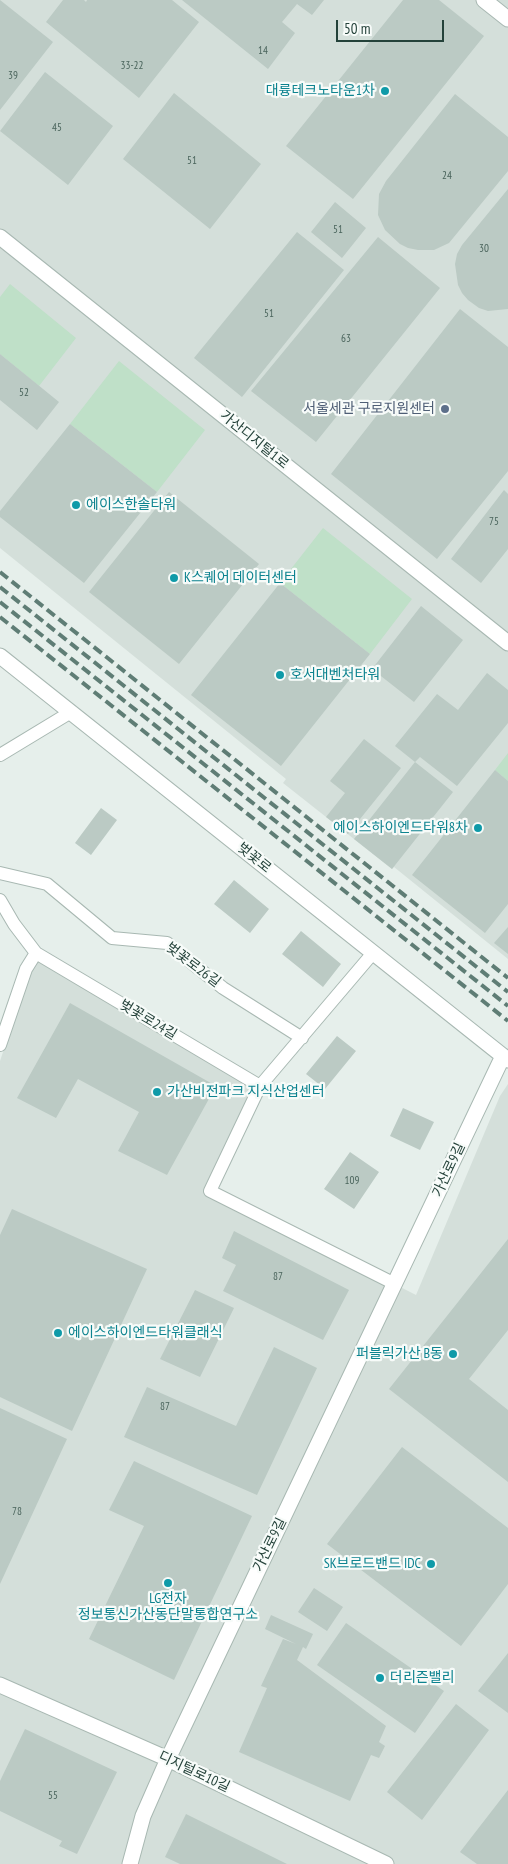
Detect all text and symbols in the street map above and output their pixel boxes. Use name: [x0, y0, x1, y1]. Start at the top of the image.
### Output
scale bar: [338, 10, 446, 42]
text: 50 m: [344, 19, 370, 38]
house number: 14: [258, 44, 268, 58]
house number: 33-22: [120, 59, 144, 73]
house number: 39: [8, 69, 18, 83]
place label: 대륭테크노타운1차: [266, 83, 375, 99]
marker: 대륭테크노타운1차: [379, 85, 391, 97]
house number: 45: [52, 121, 62, 135]
house number: 51: [187, 154, 197, 168]
house number: 24: [442, 169, 452, 183]
house number: 51: [333, 223, 343, 237]
house number: 30: [479, 242, 489, 256]
house number: 51: [264, 307, 274, 321]
house number: 63: [341, 332, 351, 346]
house number: 52: [19, 386, 29, 400]
place label: 서울세관 구로지원센터: [303, 401, 435, 417]
marker: 서울세관 구로지원센터: [439, 403, 451, 415]
street label: 가산디지털1로: [216, 407, 292, 473]
place label: 에이스한솔타워: [86, 497, 176, 513]
marker: 에이스한솔타워: [70, 499, 82, 511]
house number: 75: [489, 515, 499, 529]
place label: K스퀘어 데이터센터: [184, 570, 297, 586]
marker: K스퀘어 데이터센터: [168, 572, 180, 584]
place label: 호서대벤처타워: [290, 667, 380, 683]
marker: 호서대벤처타워: [274, 669, 286, 681]
place label: 에이스하이엔드타워8차: [333, 820, 468, 836]
marker: 에이스하이엔드타워8차: [472, 822, 484, 834]
street label: 벚꽃로: [234, 839, 274, 877]
street label: 벚꽃로26길: [162, 939, 224, 991]
street label: 벚꽃로24길: [116, 996, 180, 1044]
place label: 가산비전파크 지식산업센터: [167, 1084, 325, 1100]
marker: 가산비전파크 지식산업센터: [151, 1086, 163, 1098]
street label: 가산로9길: [429, 1140, 469, 1200]
house number: 109: [345, 1174, 359, 1188]
house number: 87: [273, 1270, 283, 1284]
place label: 에이스하이엔드타워클래식: [68, 1325, 223, 1341]
marker: 에이스하이엔드타워클래식: [52, 1327, 64, 1339]
place label: 퍼블릭가산 B동: [356, 1346, 443, 1362]
marker: 퍼블릭가산 B동: [447, 1348, 459, 1360]
house number: 87: [160, 1400, 170, 1414]
house number: 78: [12, 1505, 22, 1519]
street label: 가산로9길: [250, 1515, 290, 1575]
place label: SK브로드밴드 IDC: [324, 1556, 421, 1572]
marker: SK브로드밴드 IDC: [425, 1558, 437, 1570]
marker: LG전자 정보통신가산동단말통합연구소: [162, 1577, 174, 1589]
place label: LG전자 정보통신가산동단말통합연구소: [78, 1591, 258, 1624]
place label: 더리즌밸리: [390, 1670, 454, 1686]
marker: 더리즌밸리: [374, 1672, 386, 1684]
street label: 디지털로10길: [156, 1748, 232, 1796]
house number: 55: [48, 1789, 58, 1803]

